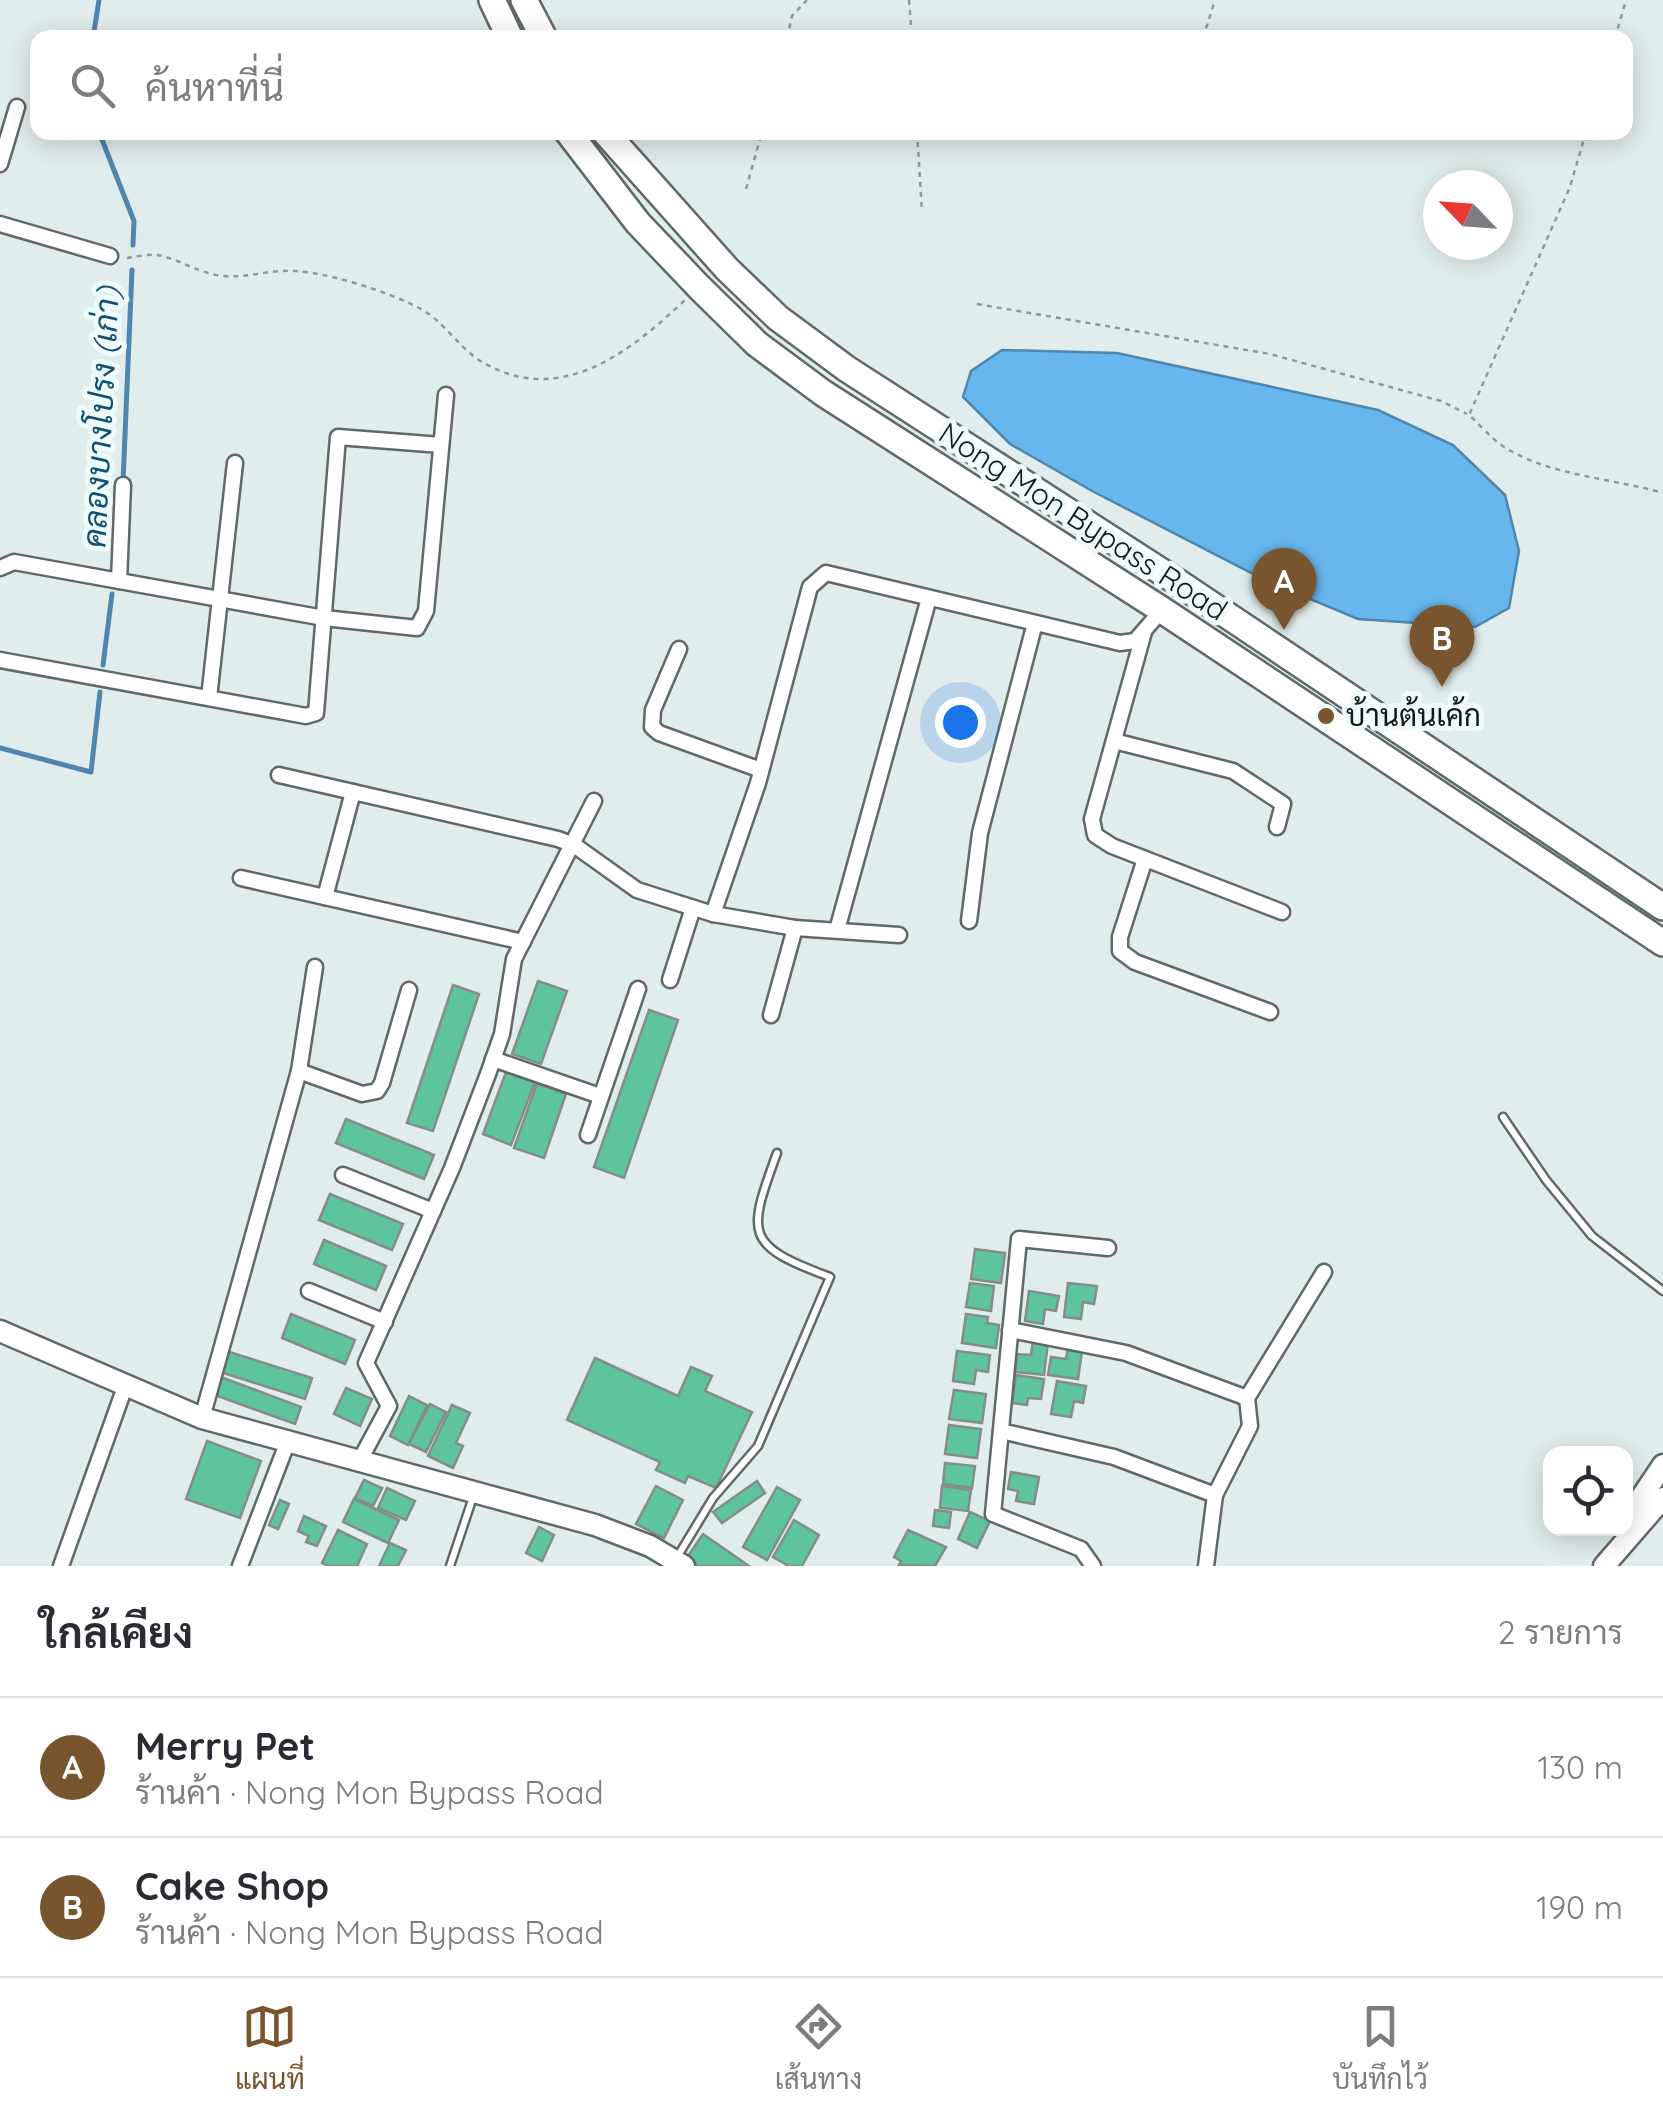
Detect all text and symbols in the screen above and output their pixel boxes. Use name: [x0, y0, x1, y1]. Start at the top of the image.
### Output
search box: [30, 30, 1633, 140]
icon: search: [65, 58, 120, 113]
text: ค้นหาที่นี่: [145, 63, 284, 111]
north arrow: [1423, 170, 1513, 260]
water label: คลองบางโปรง (เก่า): [73, 283, 127, 549]
street label: Nong Mon Bypass Road: [932, 414, 1235, 629]
pin: A: [1252, 548, 1316, 630]
pin: B: [1410, 604, 1474, 687]
place label: บ้านต้นเค้ก: [1346, 695, 1481, 734]
your location: [935, 697, 986, 748]
marker: บ้านต้นเค้ก: [1315, 705, 1337, 727]
map controls: [1543, 1446, 1633, 1536]
button: locate: [1543, 1446, 1633, 1536]
text: ใกล้เคียง: [40, 1606, 193, 1659]
text: 2 รายการ: [1498, 1612, 1623, 1652]
text: Merry Pet: [135, 1722, 315, 1770]
text: A: [62, 1747, 83, 1787]
text: 130 m: [1537, 1747, 1623, 1787]
text: ร้านค้า · Nong Mon Bypass Road: [135, 1772, 604, 1812]
text: Cake Shop: [135, 1862, 329, 1910]
text: B: [62, 1887, 83, 1927]
text: 190 m: [1536, 1887, 1623, 1927]
text: ร้านค้า · Nong Mon Bypass Road: [135, 1912, 604, 1952]
tab: แผนที่: [235, 1999, 305, 2096]
tab: เส้นทาง: [775, 1999, 862, 2096]
tab: บันทึกไว้: [1332, 1999, 1428, 2096]

